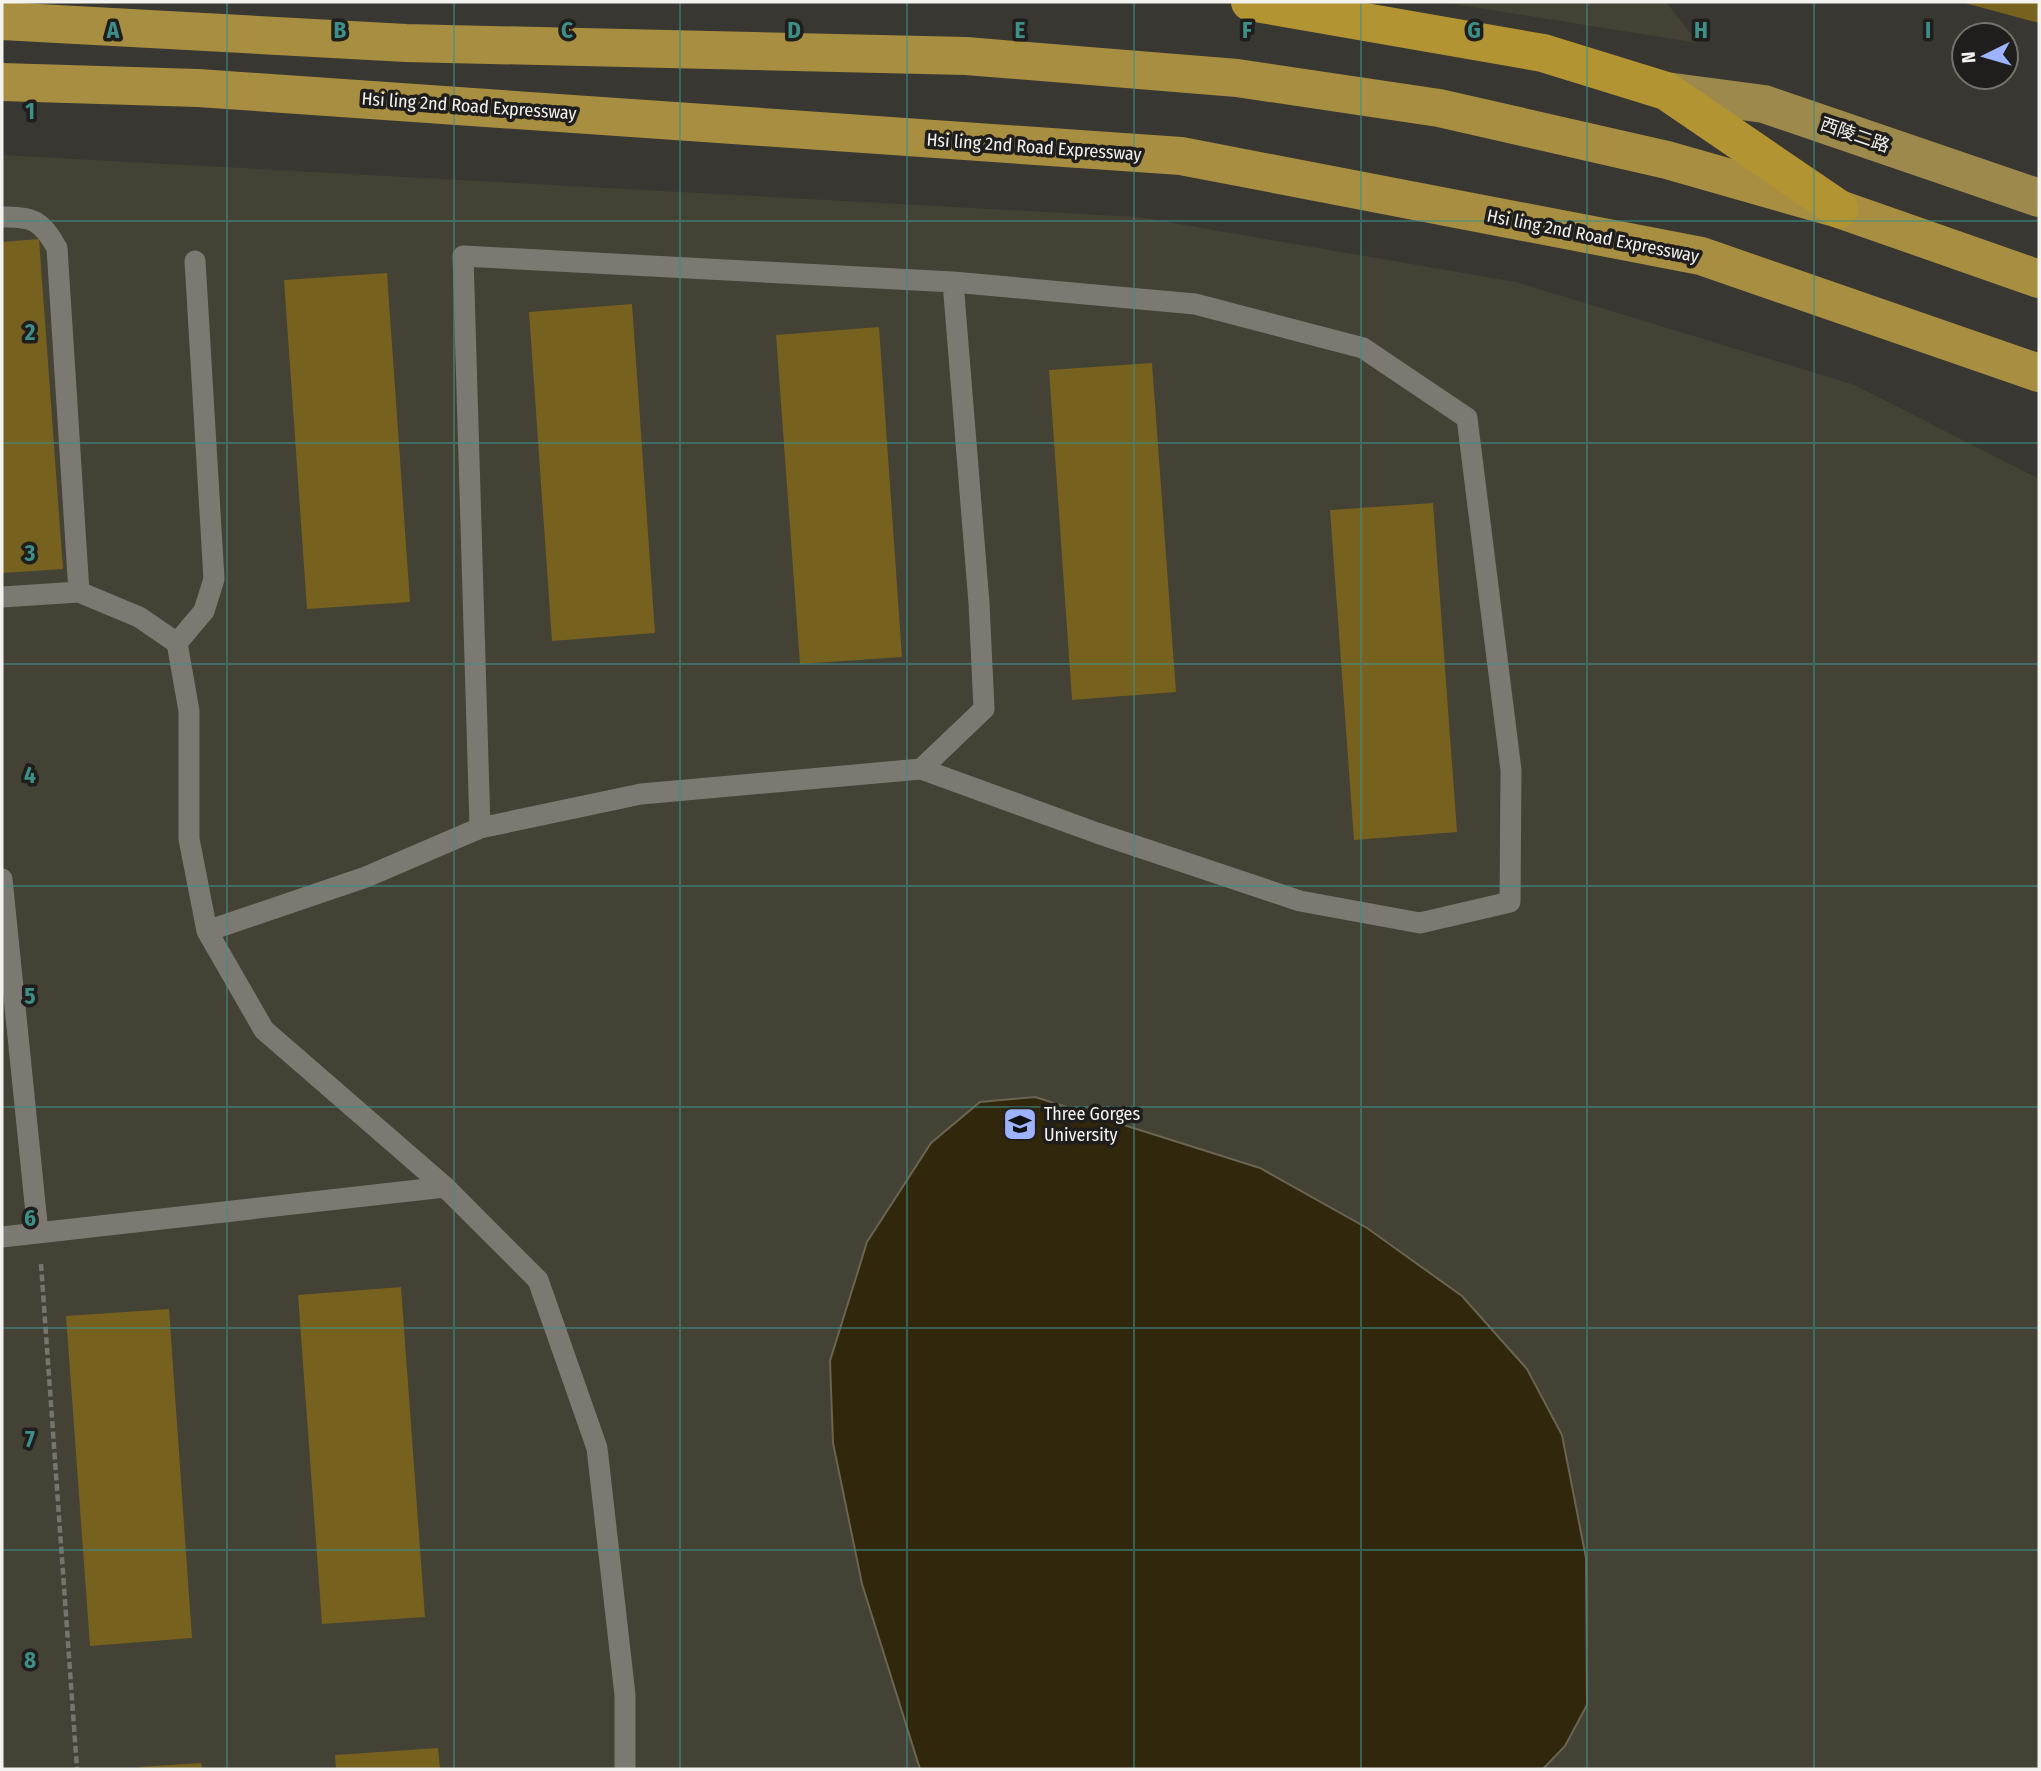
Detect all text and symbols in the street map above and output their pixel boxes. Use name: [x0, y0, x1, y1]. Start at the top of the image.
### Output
text: A: [106, 16, 120, 44]
text: B: [334, 16, 347, 44]
text: C: [561, 16, 573, 44]
text: D: [787, 16, 801, 44]
text: E: [1015, 16, 1026, 44]
text: F: [1242, 16, 1252, 44]
text: G: [1467, 16, 1481, 44]
text: H: [1694, 16, 1708, 44]
text: I: [1925, 16, 1931, 44]
north arrow: [1950, 21, 2020, 91]
text: N: [1957, 51, 1981, 64]
street label: Hsi ling 2nd Road Expressway: [361, 88, 577, 124]
text: 1: [25, 97, 35, 125]
street label: 西陵二路: [1817, 113, 1893, 157]
street label: Hsi ling 2nd Road Expressway: [926, 129, 1142, 165]
street label: Hsi ling 2nd Road Expressway: [1485, 205, 1701, 267]
text: 2: [24, 318, 36, 346]
text: 3: [24, 539, 36, 567]
text: 4: [24, 761, 36, 789]
text: 5: [24, 982, 36, 1010]
place label: Three Gorges University: [1044, 1103, 1140, 1146]
school or university icon: Three Gorges University: [1001, 1105, 1039, 1143]
text: 6: [24, 1204, 36, 1232]
text: 7: [25, 1425, 35, 1453]
text: 8: [24, 1646, 36, 1674]

